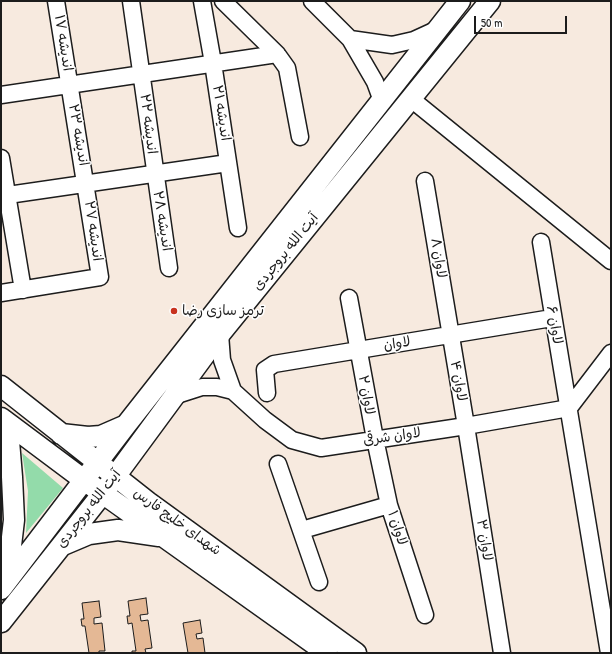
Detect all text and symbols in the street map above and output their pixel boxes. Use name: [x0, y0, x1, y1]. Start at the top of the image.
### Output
scale bar: [476, 8, 569, 34]
street label: اندیشه ۱۷: [50, 14, 76, 72]
text: 50 m: [481, 14, 502, 31]
street label: اندیشه ۲۱: [208, 84, 234, 142]
street label: اندیشه ۲۲: [136, 93, 160, 155]
street label: اندیشه ۲۳: [64, 103, 92, 167]
street label: اندیشه ۲۸: [149, 190, 175, 252]
street label: اندیشه ۲۷: [80, 200, 106, 262]
street label: آیت الله بروجردی: [250, 210, 322, 294]
street label: لاوان ۸: [427, 237, 449, 279]
place label: ترمز سازی رضا: [182, 303, 264, 319]
street label: لاوان ۶: [542, 304, 566, 346]
marker: ترمز سازی رضا: [169, 306, 179, 316]
street label: لاوان: [382, 334, 412, 354]
street label: لاوان ۴: [446, 359, 470, 403]
street label: لاوان ۲: [354, 374, 378, 416]
street label: لاوان شرقی: [362, 425, 422, 449]
street label: آیت الله بروجردی: [53, 466, 125, 552]
street label: شهدای خلیج فارس: [130, 485, 224, 559]
street label: لاوان ۱: [384, 509, 410, 547]
street label: لاوان ۳: [472, 518, 496, 562]

